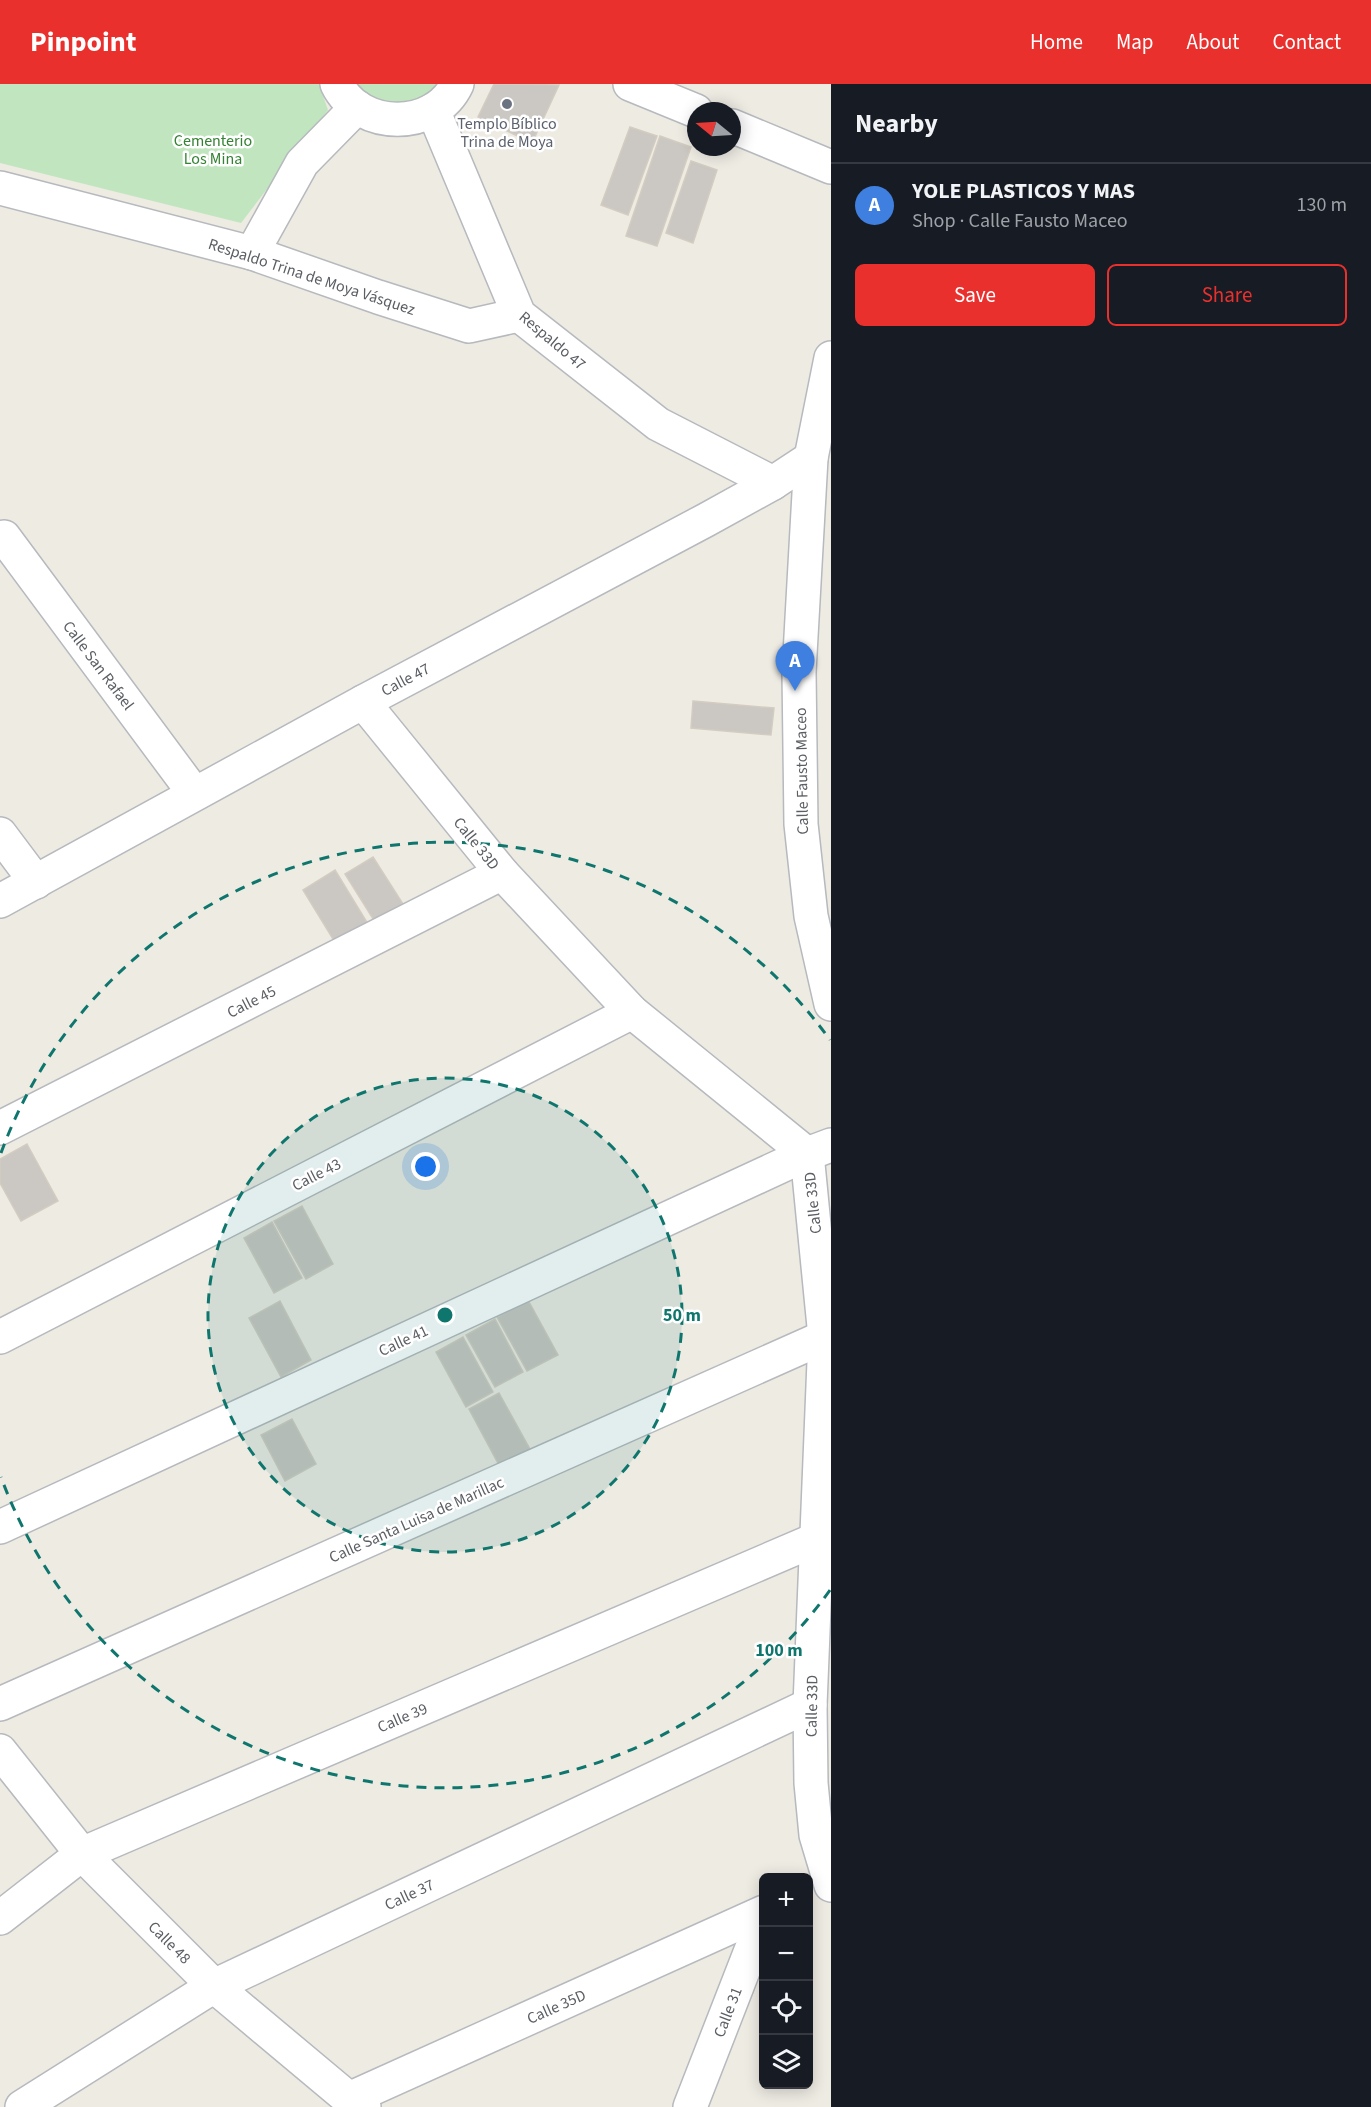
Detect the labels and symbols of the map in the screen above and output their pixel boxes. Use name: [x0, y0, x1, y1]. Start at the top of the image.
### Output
marker: Templo Bíblico Trina de Moya: [500, 97, 514, 111]
north arrow: [687, 102, 741, 156]
place label: Templo Bíblico Trina de Moya: [457, 113, 557, 153]
park label: Cementerio Los Mina: [174, 130, 252, 170]
street label: Respaldo Trina de Moya Vásquez: [206, 233, 418, 321]
street label: Respaldo 47: [514, 306, 591, 375]
street label: Calle San Rafael: [57, 616, 139, 715]
pin: A: [776, 642, 814, 691]
street label: Calle 47: [377, 658, 434, 702]
street label: Calle Fausto Maceo: [790, 707, 814, 835]
street label: Calle 33D: [448, 813, 504, 875]
street label: Calle 45: [223, 980, 280, 1024]
your location: [411, 1152, 440, 1181]
street label: Calle 43: [288, 1153, 345, 1197]
street label: Calle 33D: [799, 1171, 827, 1235]
text: 50 m: [663, 1303, 701, 1328]
centre of rings: [435, 1305, 455, 1325]
street label: Calle 41: [375, 1320, 432, 1362]
street label: Calle Santa Luisa de Marillac: [326, 1471, 507, 1568]
text: 100 m: [755, 1638, 803, 1663]
street label: Calle 33D: [800, 1675, 824, 1737]
street label: Calle 39: [374, 1698, 431, 1738]
street label: Calle 37: [381, 1874, 438, 1916]
street label: Calle 48: [143, 1916, 196, 1969]
street label: Calle 35D: [523, 1984, 589, 2030]
street label: Calle 31: [708, 1984, 748, 2041]

